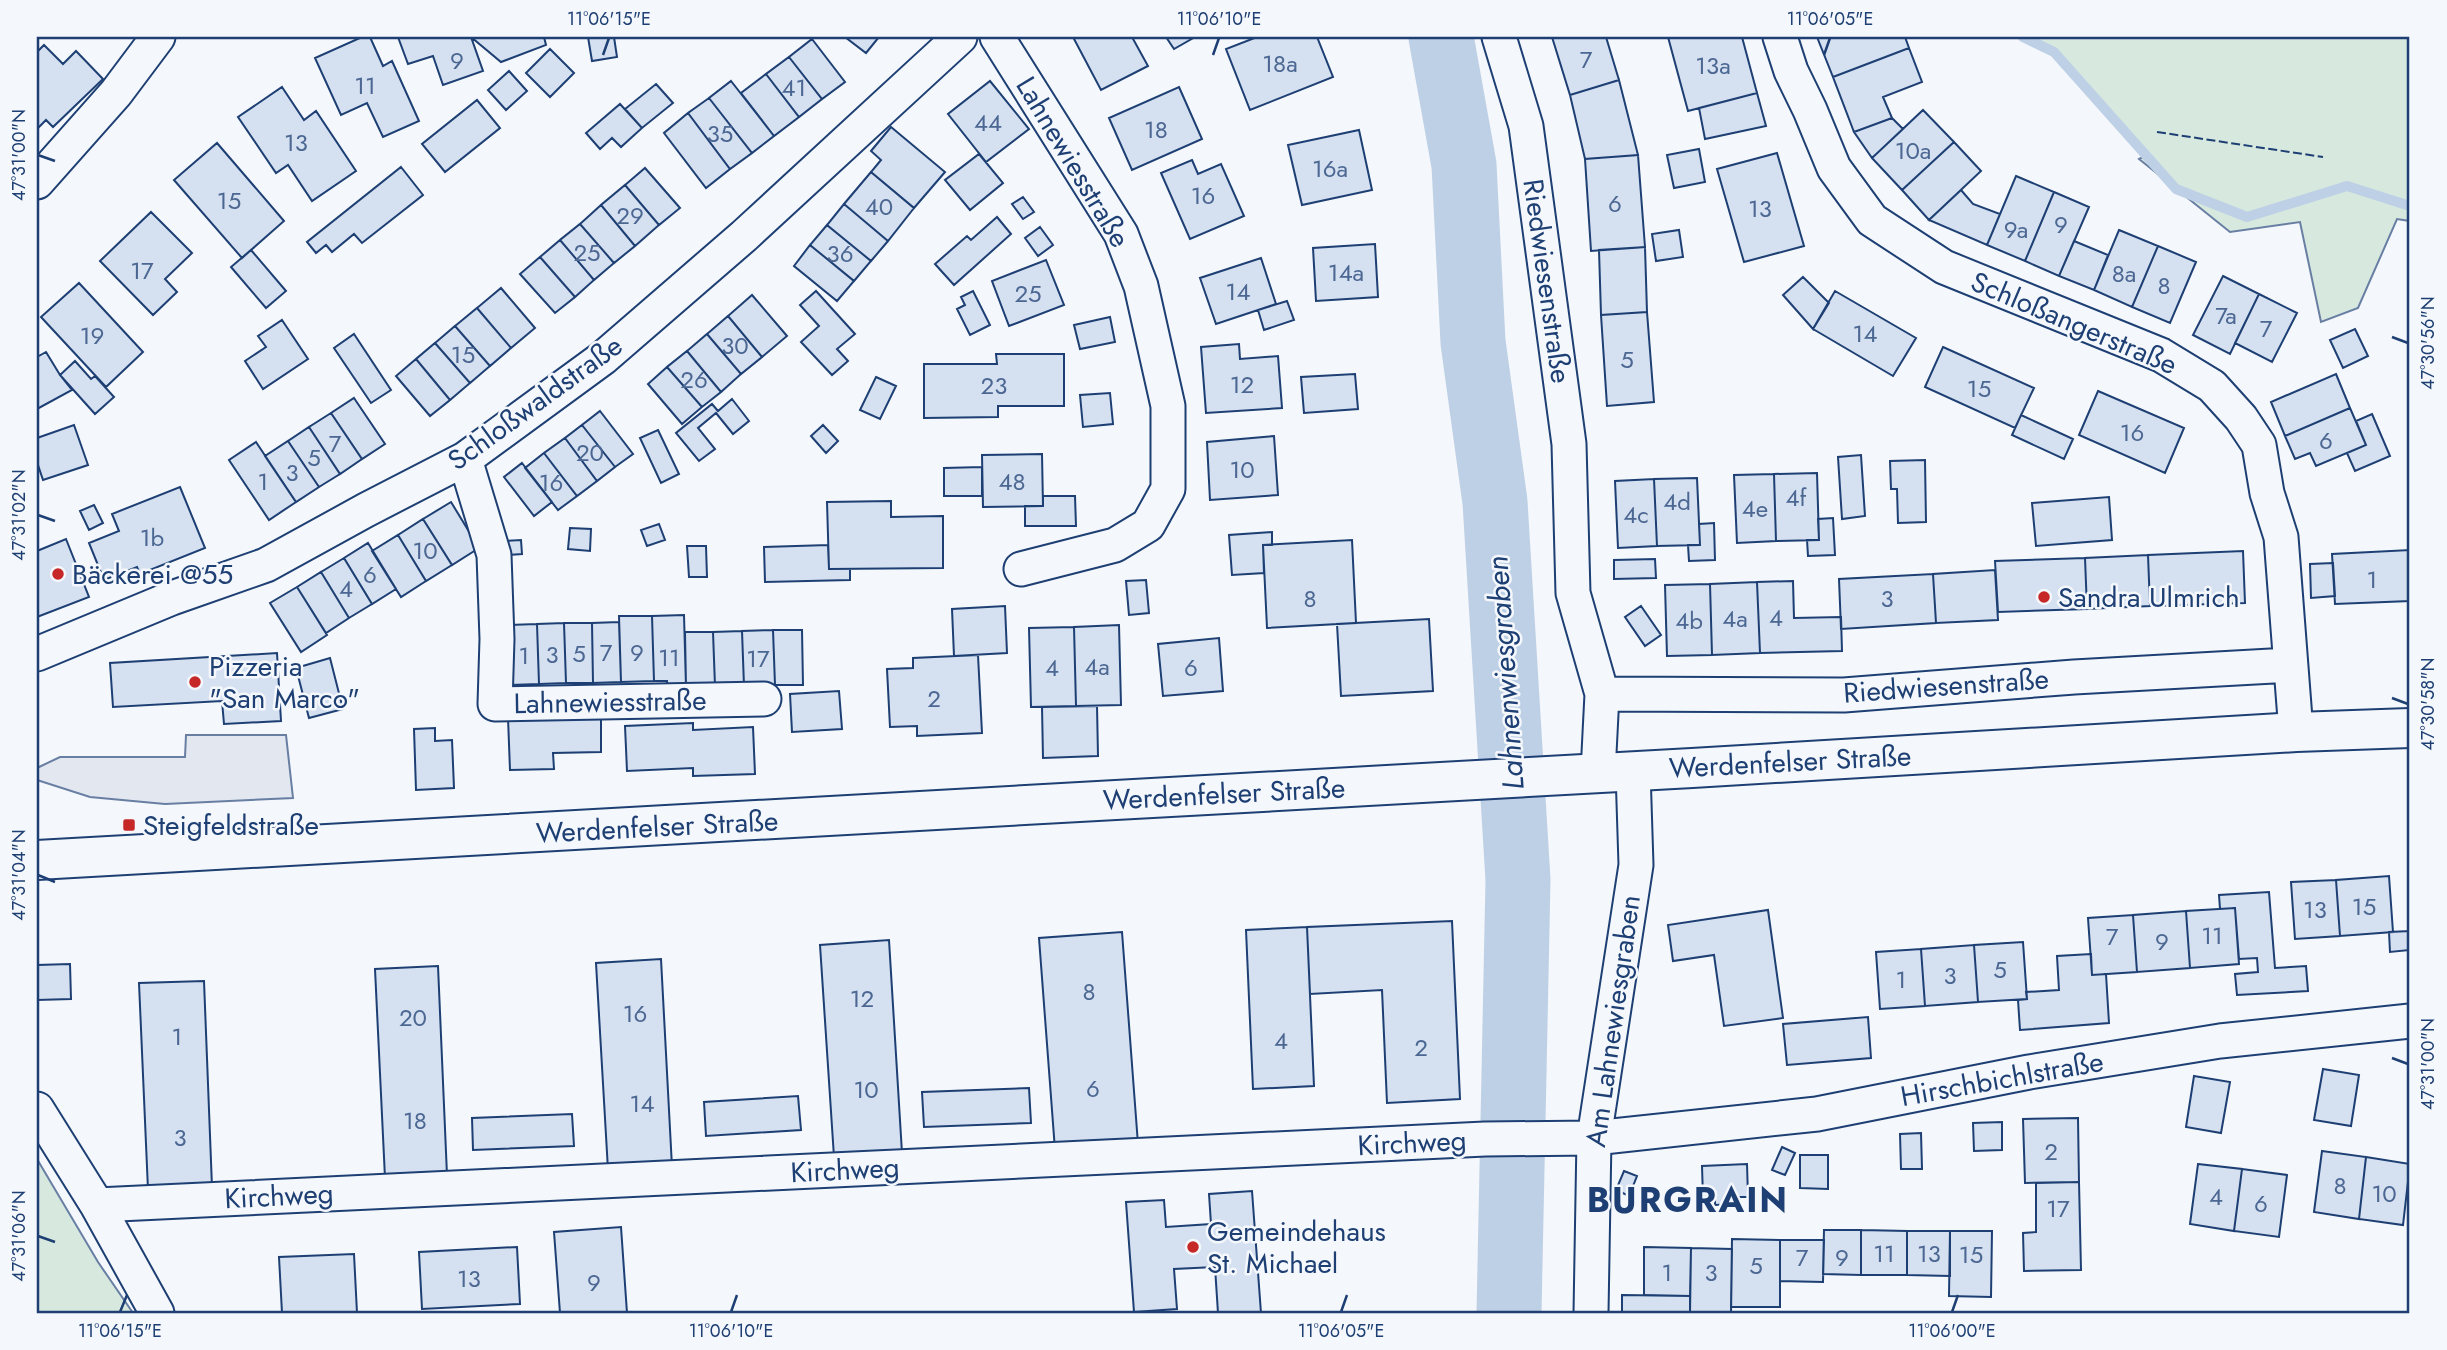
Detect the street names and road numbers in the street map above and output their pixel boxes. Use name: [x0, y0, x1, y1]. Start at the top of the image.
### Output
street label: Lahnewiesstraße: [1006, 69, 1140, 255]
street label: Riedwiesenstraße: [1512, 176, 1582, 386]
street label: Schloßangerstraße: [1965, 261, 2183, 385]
street label: Schloßwaldstraße: [439, 326, 631, 480]
street label: Riedwiesenstraße: [1842, 658, 2050, 714]
street label: Lahnewiesstraße: [513, 680, 707, 724]
street label: Werdenfelser Straße: [1668, 735, 1912, 789]
street label: Werdenfelser Straße: [1102, 767, 1346, 821]
street label: Werdenfelser Straße: [535, 800, 779, 854]
street label: Am Lahnewiesgraben: [1575, 892, 1651, 1150]
street label: Hirschbichlstraße: [1897, 1041, 2107, 1117]
street label: Kirchweg: [1356, 1120, 1468, 1166]
street label: Kirchweg: [789, 1147, 901, 1193]
street label: Kirchweg: [223, 1173, 335, 1219]

